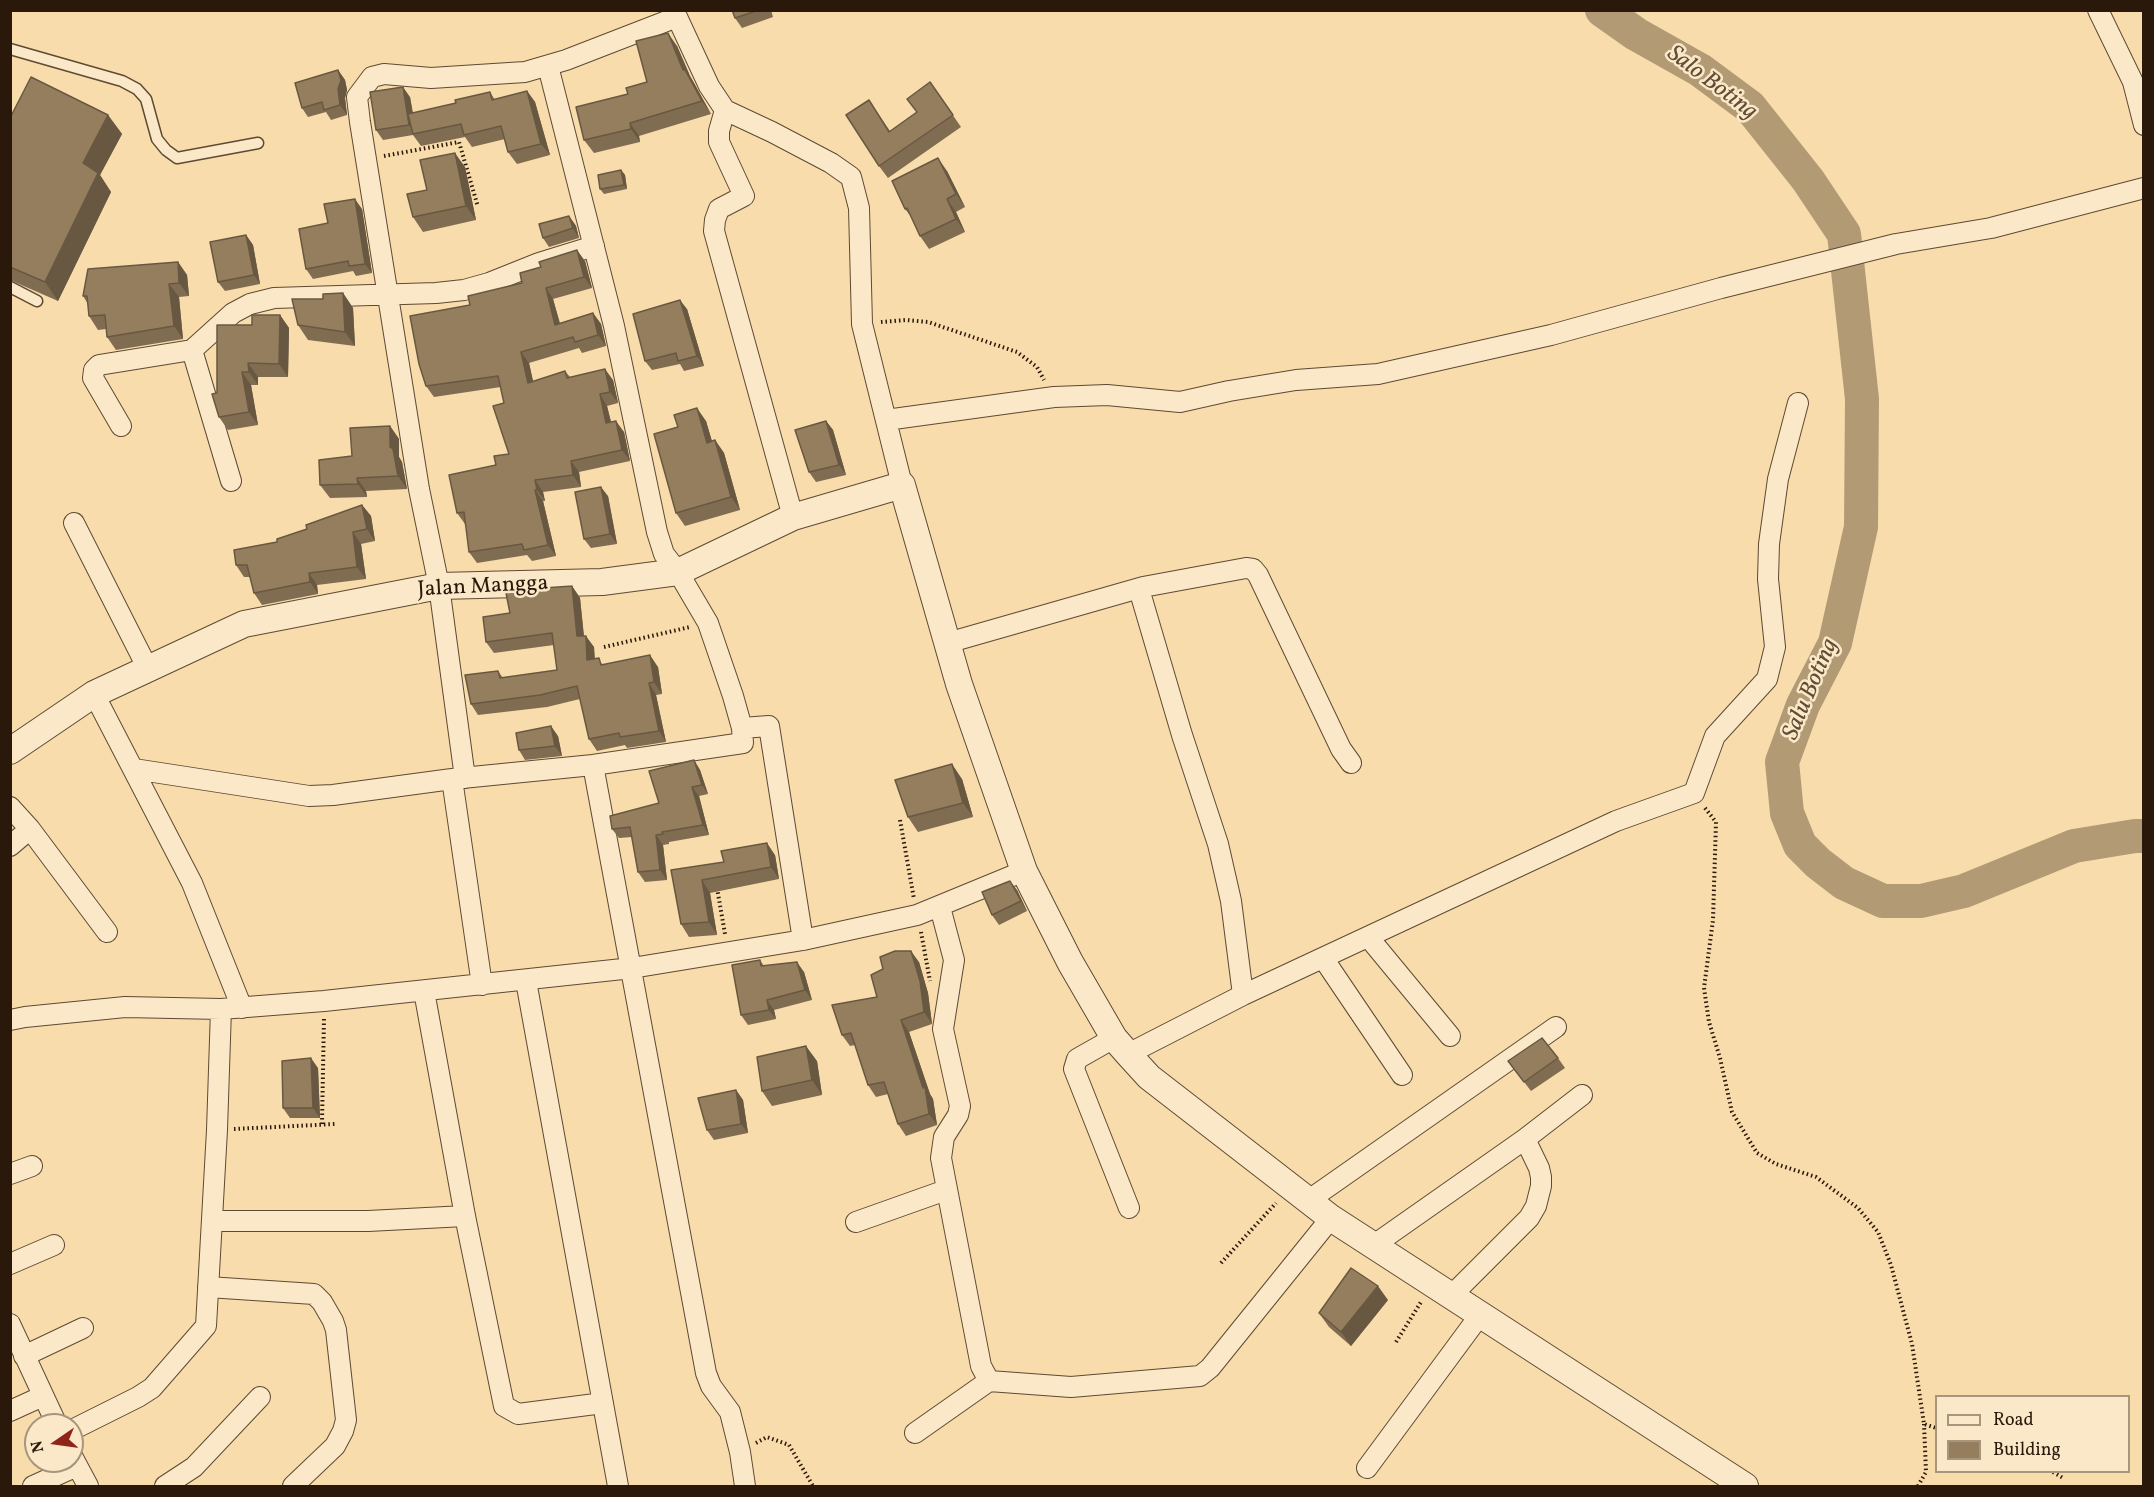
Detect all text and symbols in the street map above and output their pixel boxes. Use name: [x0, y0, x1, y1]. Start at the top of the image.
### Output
water label: Salo Boting: [1660, 41, 1762, 127]
street label: Jalan Mangga: [417, 571, 549, 605]
water label: Salu Boting: [1778, 635, 1846, 745]
legend: [1935, 1395, 2130, 1473]
text: Road: [1993, 1408, 2034, 1433]
north arrow: [24, 1413, 84, 1473]
text: N: [26, 1438, 50, 1455]
text: Building: [1993, 1438, 2061, 1463]

